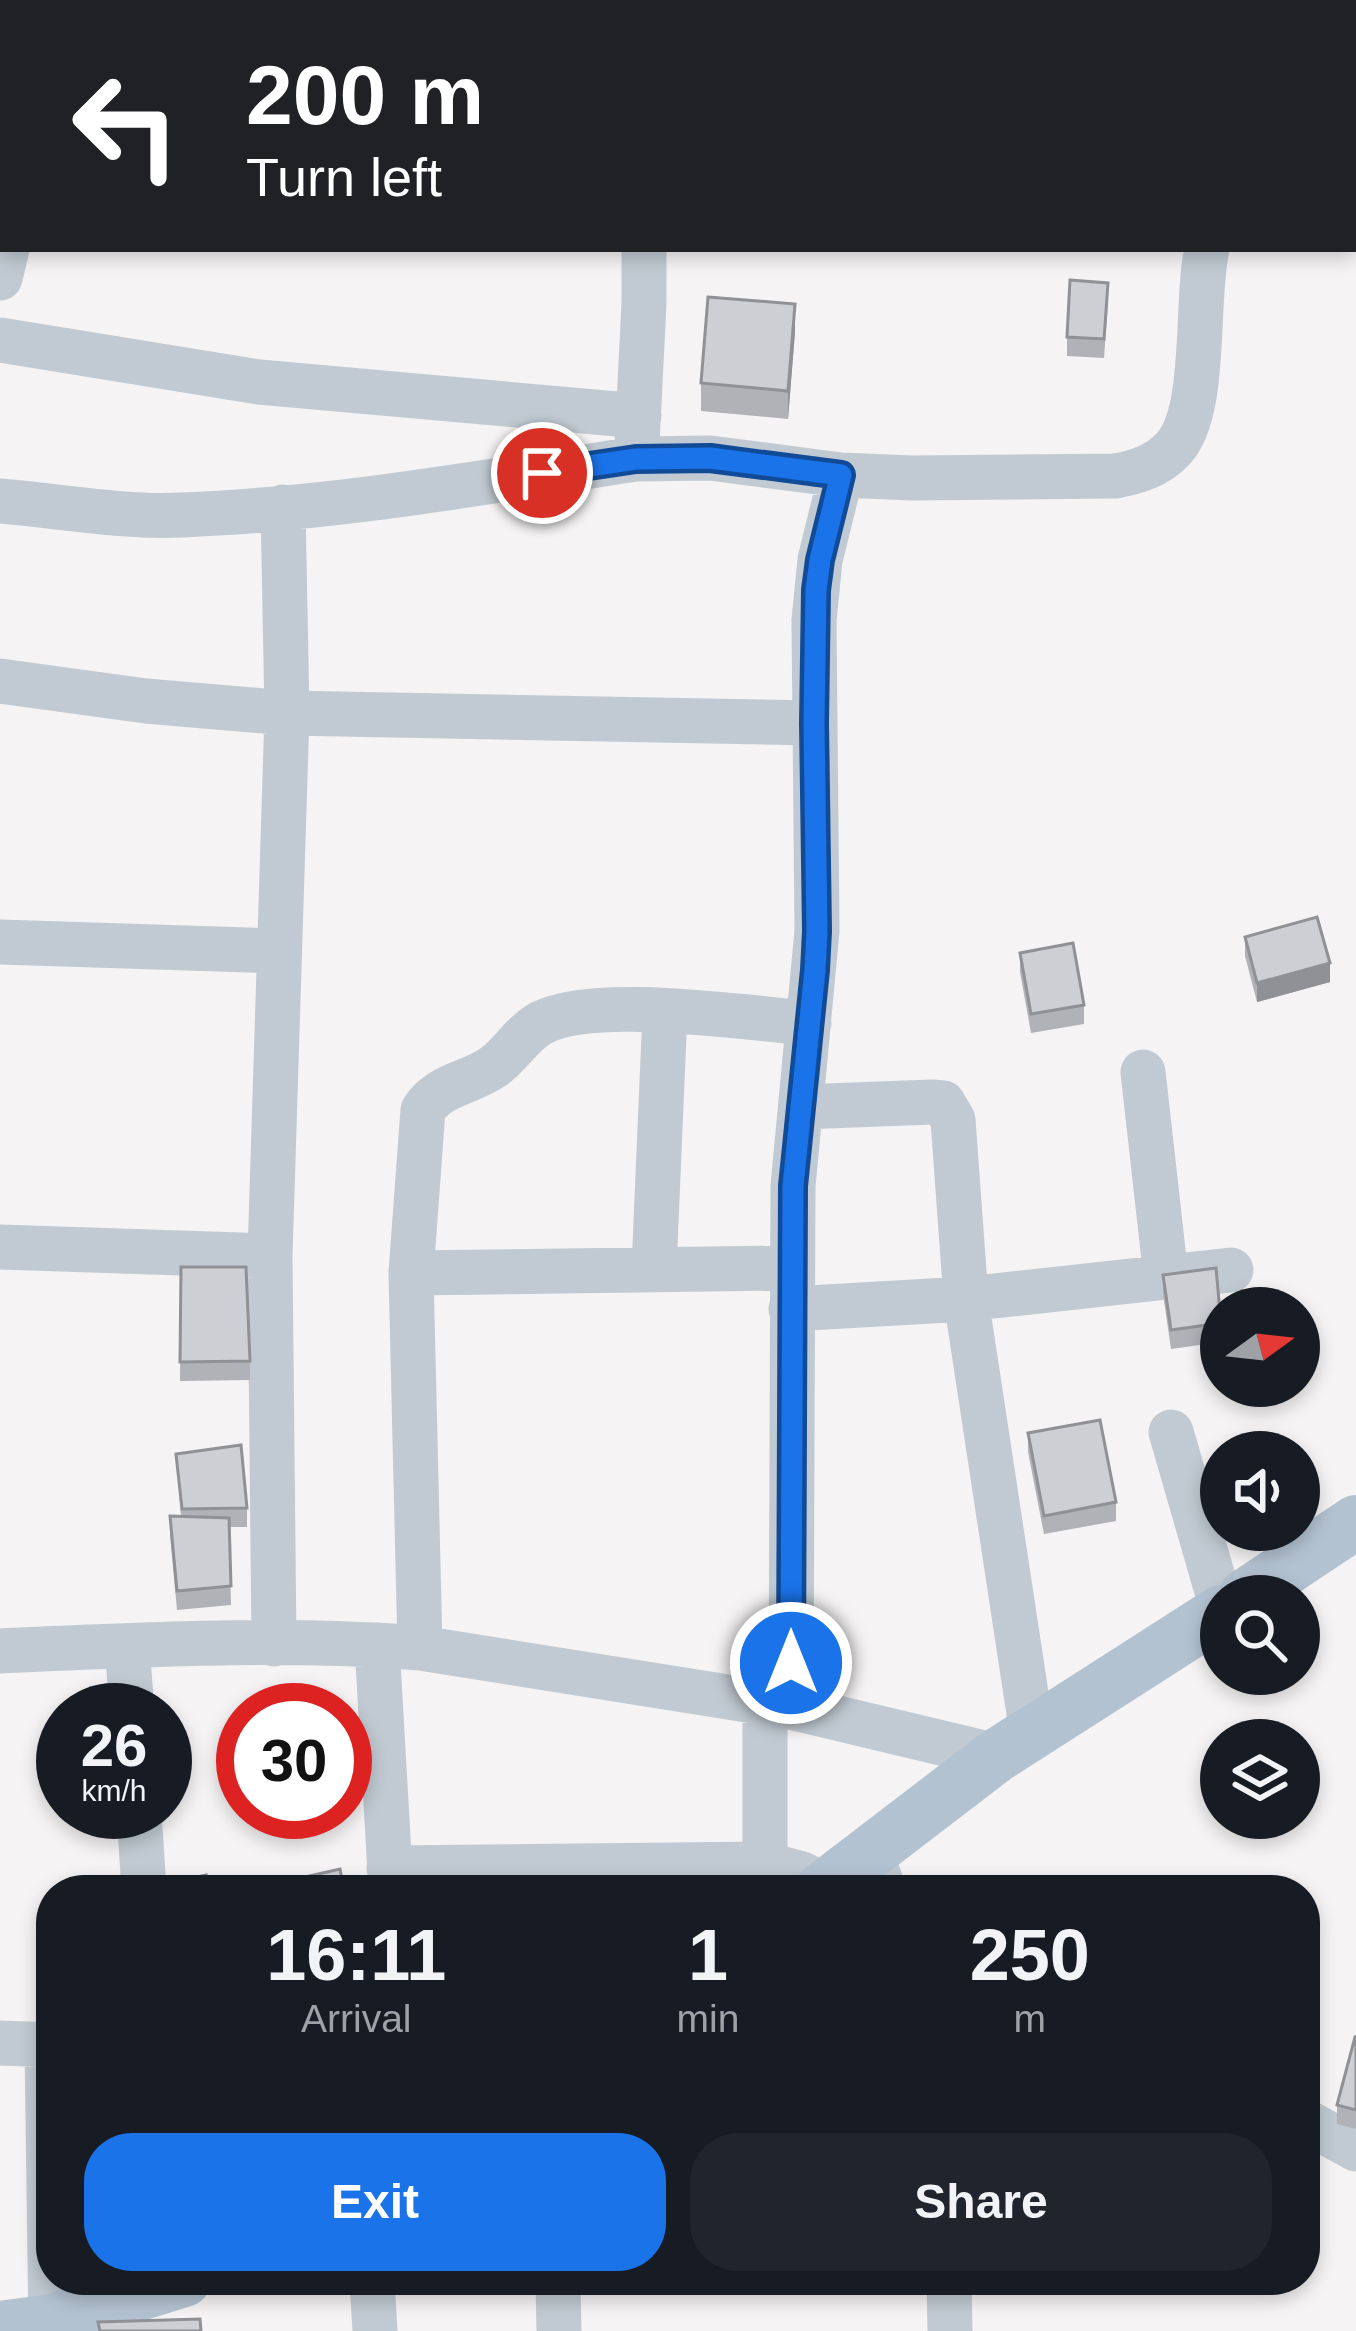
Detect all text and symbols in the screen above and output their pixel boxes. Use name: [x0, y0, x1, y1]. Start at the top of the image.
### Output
icon: left: [48, 48, 204, 204]
text: 200 m: [246, 48, 484, 142]
text: Turn left: [246, 147, 442, 207]
pin: [491, 422, 593, 524]
icon: arrive: [509, 440, 575, 506]
north arrow: [1200, 1287, 1320, 1407]
map controls: [1200, 1287, 1320, 1839]
button: sound: [1200, 1431, 1320, 1551]
button: search: [1200, 1575, 1320, 1695]
position arrow: [728, 1600, 854, 1726]
speed limit sign: 30: [216, 1683, 372, 1839]
text: 26: [81, 1712, 147, 1779]
button: layers: [1200, 1719, 1320, 1839]
text: km/h: [81, 1774, 147, 1807]
text: 16:11: [266, 1915, 446, 1995]
text: 1: [688, 1915, 728, 1995]
text: 250: [970, 1915, 1090, 1995]
text: Arrival: [301, 1997, 412, 2040]
text: min: [677, 1997, 739, 2040]
text: m: [1013, 1997, 1046, 2040]
button: Exit: [84, 2133, 666, 2271]
button: Share: [690, 2133, 1272, 2271]

